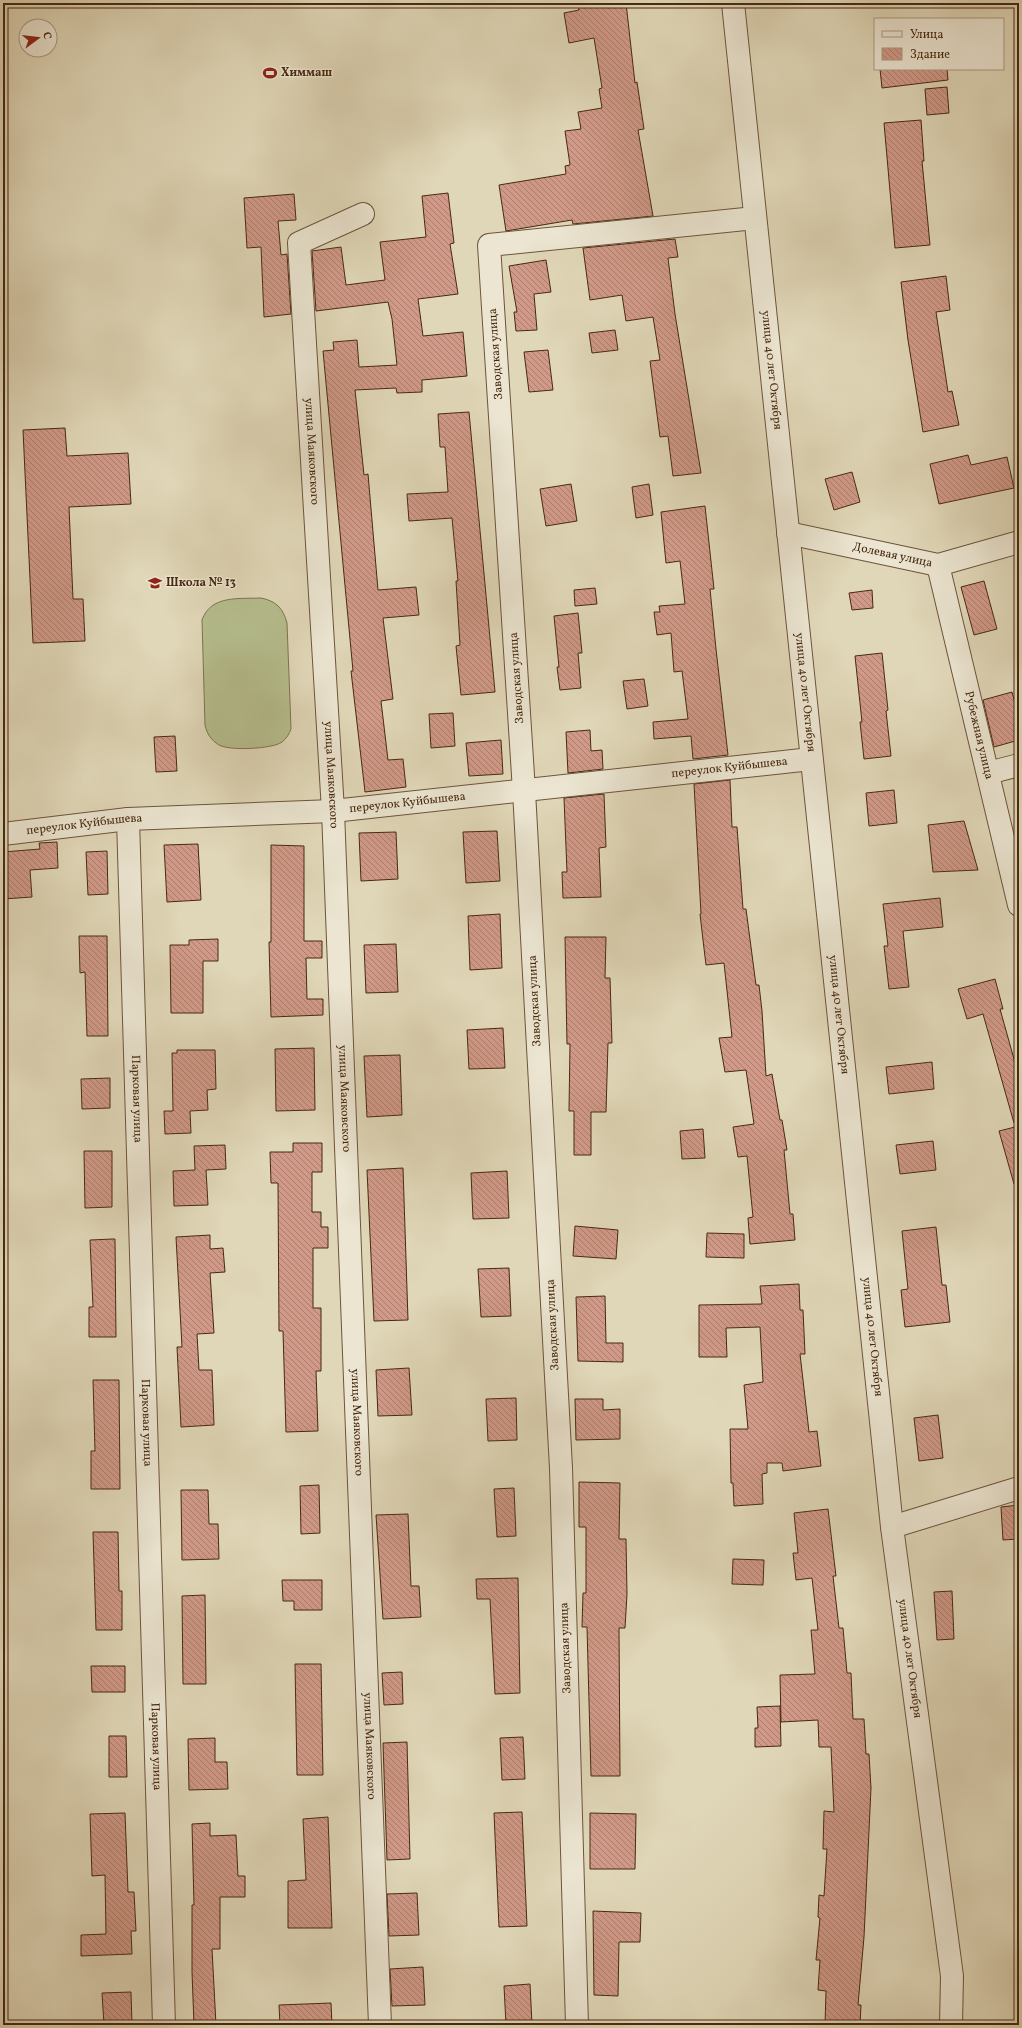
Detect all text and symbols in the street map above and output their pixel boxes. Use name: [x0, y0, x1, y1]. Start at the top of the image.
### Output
north arrow: [18, 18, 58, 58]
legend: [874, 18, 1004, 70]
text: Улица: [910, 27, 943, 43]
text: С: [38, 30, 54, 41]
text: Здание: [910, 47, 950, 63]
sports icon: Химмаш: [262, 65, 278, 81]
place label: Химмаш: [281, 65, 333, 81]
street label: Заводская улица: [485, 308, 507, 400]
street label: улица 40 лет Октября: [757, 310, 785, 430]
street label: улица Маяковского: [300, 397, 323, 505]
street label: Долевая улица: [851, 539, 934, 572]
school or university icon: Школа № 13: [147, 575, 163, 591]
place label: Школа № 13: [166, 575, 236, 591]
street label: Заводская улица: [506, 632, 528, 724]
street label: улица 40 лет Октября: [791, 632, 819, 753]
street label: Рубежная улица: [960, 690, 997, 781]
street label: улица Маяковского: [320, 721, 342, 829]
street label: переулок Куйбышева: [671, 754, 789, 782]
street label: переулок Куйбышева: [349, 789, 466, 817]
street label: переулок Куйбышева: [25, 810, 143, 839]
street label: улица 40 лет Октября: [824, 954, 853, 1075]
street label: Заводская улица: [525, 955, 545, 1047]
street label: улица Маяковского: [334, 1044, 354, 1153]
street label: Парковая улица: [127, 1055, 146, 1143]
street label: улица 40 лет Октября: [858, 1276, 886, 1397]
street label: Заводская улица: [543, 1279, 563, 1371]
street label: улица Маяковского: [347, 1368, 367, 1476]
street label: Парковая улица: [137, 1379, 155, 1467]
street label: улица 40 лет Октября: [894, 1598, 925, 1719]
street label: Заводская улица: [556, 1602, 576, 1694]
street label: улица Маяковского: [359, 1692, 379, 1800]
street label: Парковая улица: [146, 1702, 165, 1791]

